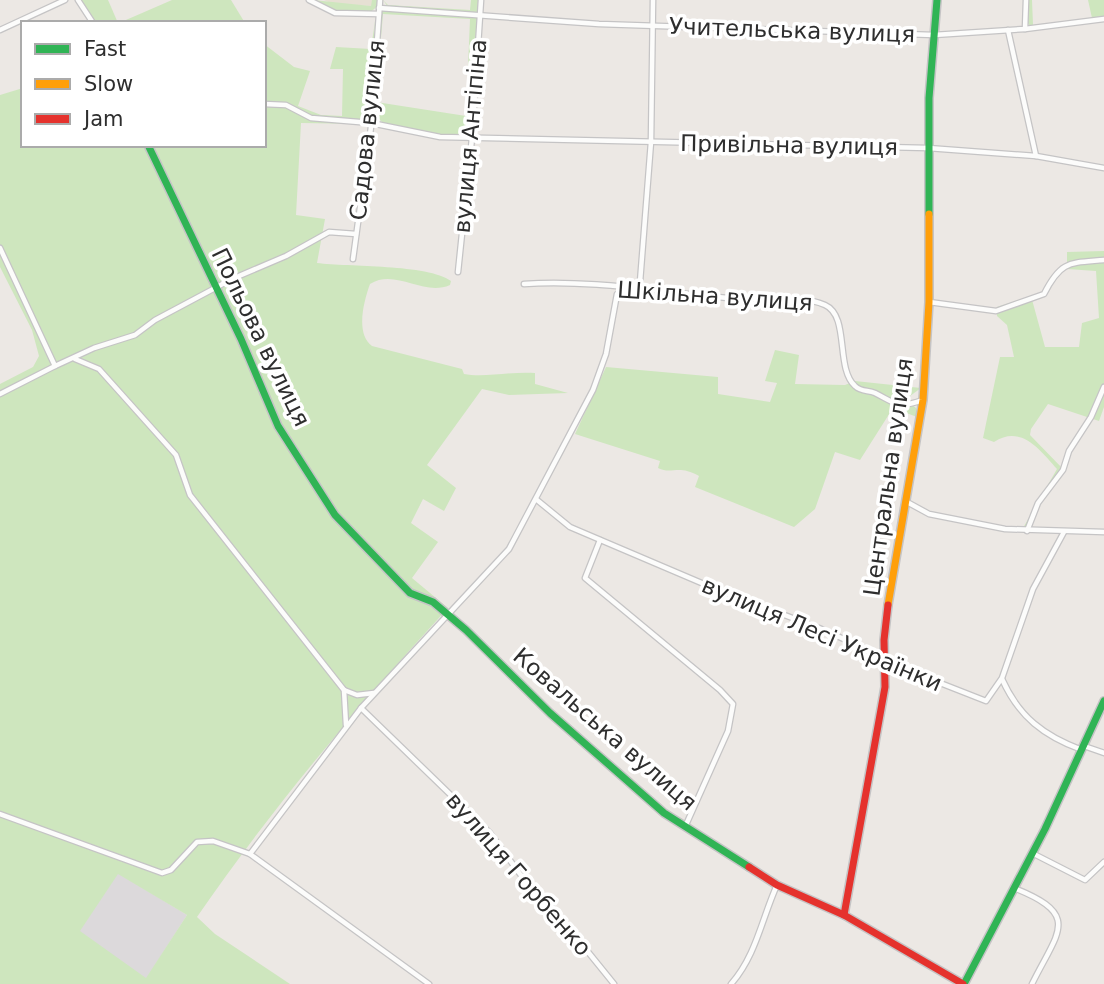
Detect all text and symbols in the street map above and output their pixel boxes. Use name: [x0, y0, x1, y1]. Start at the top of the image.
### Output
street label: Учительська вулиця: [669, 13, 915, 47]
legend: [21, 21, 266, 147]
text: Fast: [84, 37, 126, 61]
street label: Садова вулиця: [345, 38, 389, 222]
street label: вулиця Антіпіна: [449, 38, 491, 234]
text: Slow: [84, 72, 133, 96]
text: Jam: [82, 107, 124, 131]
street label: Привільна вулиця: [680, 130, 898, 160]
street label: Польова вулиця: [207, 244, 315, 430]
street label: Шкільна вулиця: [616, 276, 814, 316]
street label: Центральна вулиця: [858, 356, 918, 598]
street label: вулиця Лесі Українки: [698, 572, 946, 696]
street label: Ковальська вулиця: [508, 642, 702, 816]
street label: вулиця Горбенко: [441, 787, 597, 961]

